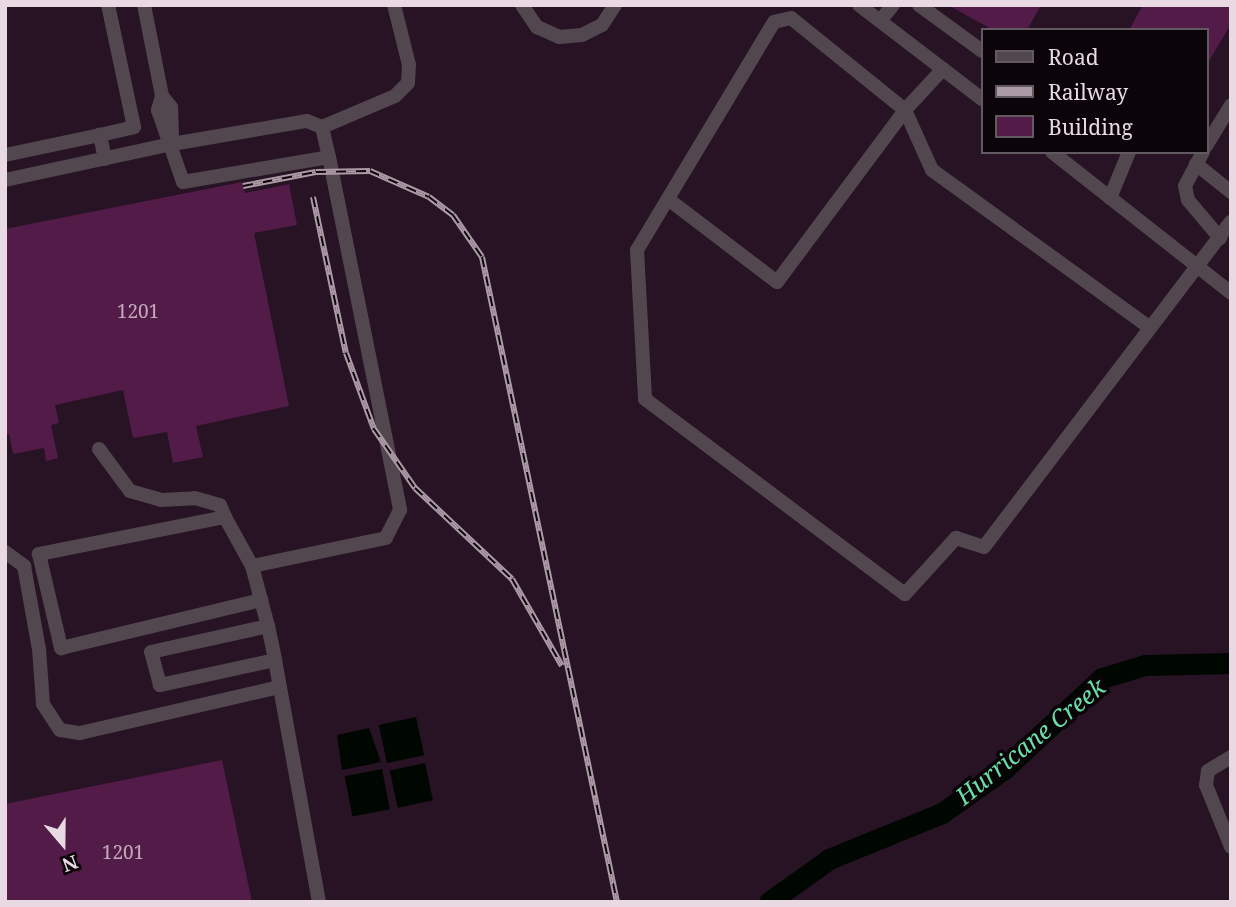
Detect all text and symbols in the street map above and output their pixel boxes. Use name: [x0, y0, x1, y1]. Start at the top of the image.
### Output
legend: [981, 28, 1208, 154]
text: Road: [1048, 43, 1099, 71]
text: Railway: [1048, 78, 1128, 106]
text: Building: [1048, 113, 1133, 141]
house number: 1201: [117, 301, 159, 323]
water label: Hurricane Creek: [949, 672, 1111, 810]
north arrow: [28, 809, 98, 879]
house number: 1201: [102, 842, 144, 864]
text: N: [59, 849, 82, 879]

